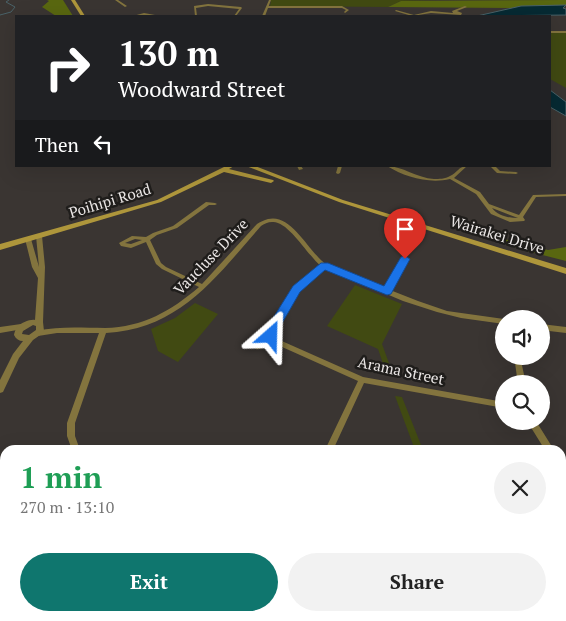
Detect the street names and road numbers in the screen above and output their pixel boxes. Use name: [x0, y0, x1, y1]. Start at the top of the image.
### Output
street label: Poihipi Road: [66, 178, 153, 222]
street label: Wairakei Drive: [448, 210, 547, 258]
street label: Vaucluse Drive: [169, 214, 252, 299]
street label: Arama Street: [356, 351, 447, 389]

